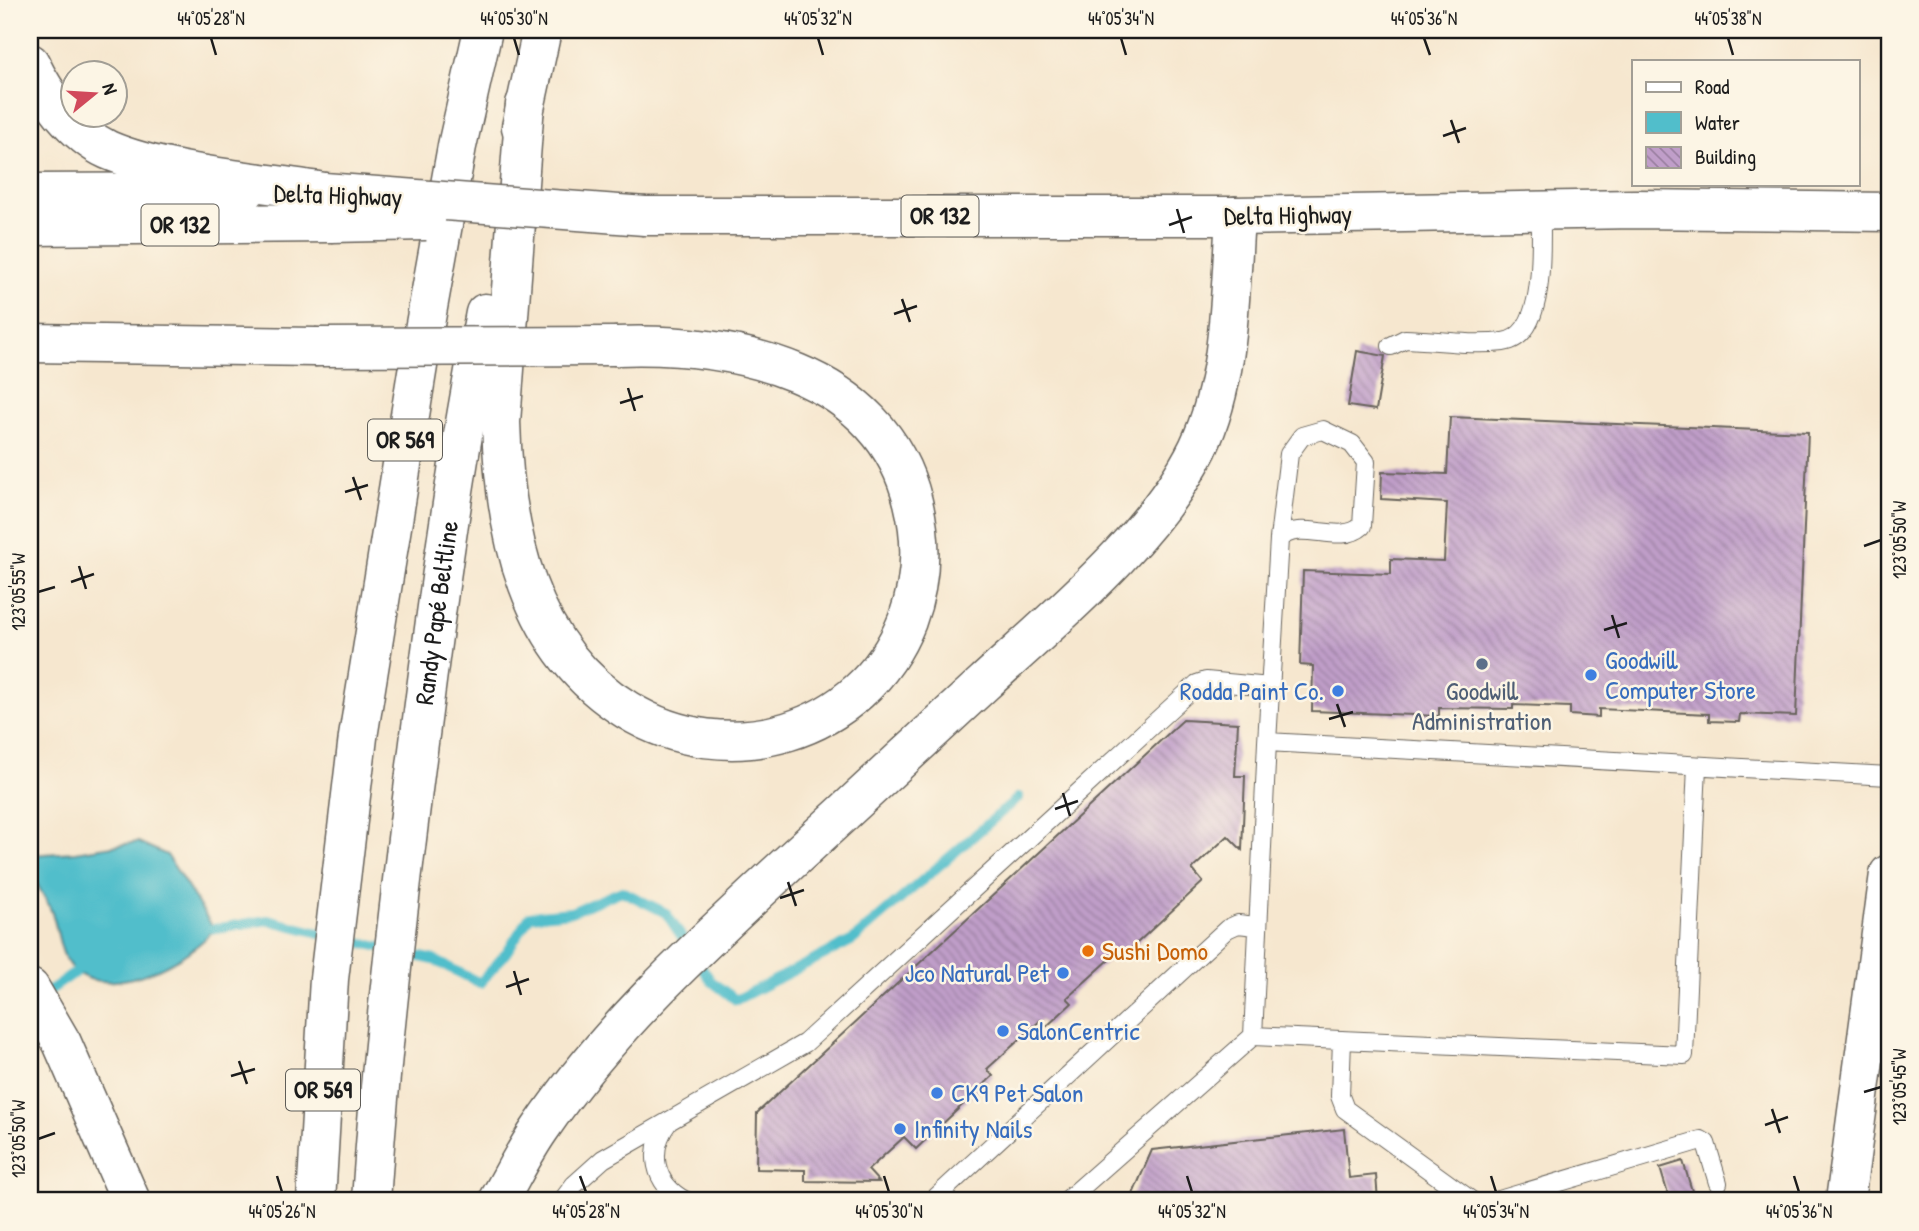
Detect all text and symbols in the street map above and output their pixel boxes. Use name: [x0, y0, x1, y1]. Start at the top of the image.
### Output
text: 44°05'28"N: [177, 6, 245, 31]
text: 44°05'30"N: [480, 6, 548, 31]
text: 44°05'32"N: [784, 6, 852, 31]
text: 44°05'34"N: [1088, 6, 1154, 31]
text: 44°05'36"N: [1391, 6, 1457, 31]
text: 44°05'38"N: [1694, 6, 1762, 31]
north arrow: [60, 60, 130, 130]
legend: [1632, 60, 1860, 186]
text: Road: [1695, 72, 1729, 101]
text: N: [96, 80, 124, 98]
text: Water: [1695, 108, 1740, 137]
text: Building: [1695, 142, 1756, 171]
street label: Delta Highway: [273, 175, 403, 214]
road number: OR 132: [902, 196, 978, 236]
street label: Delta Highway: [1223, 196, 1353, 233]
road number: OR 132: [142, 205, 218, 246]
road number: OR 569: [368, 419, 442, 460]
text: 123°05'50"W: [1887, 501, 1912, 579]
street label: Randy Papé Beltline: [406, 518, 466, 707]
text: 123°05'55"W: [6, 553, 31, 631]
place label: Goodwill Computer Store: [1605, 642, 1756, 707]
marker: Goodwill Administration: [1474, 656, 1490, 672]
marker: Goodwill Computer Store: [1583, 667, 1599, 683]
place label: Rodda Paint Co.: [1180, 673, 1324, 708]
place label: Goodwill Administration: [1412, 673, 1552, 738]
marker: Rodda Paint Co.: [1330, 683, 1346, 699]
place label: Sushi Domo: [1102, 933, 1208, 968]
marker: Sushi Domo: [1080, 943, 1096, 959]
place label: Jco Natural Pet: [905, 955, 1050, 990]
marker: Jco Natural Pet: [1055, 965, 1071, 981]
place label: SalonCentric: [1017, 1013, 1140, 1048]
marker: SalonCentric: [995, 1023, 1011, 1039]
text: 123°05'45"W: [1887, 1049, 1912, 1125]
road number: OR 569: [286, 1070, 360, 1110]
place label: CK9 Pet Salon: [951, 1075, 1083, 1110]
marker: CK9 Pet Salon: [929, 1085, 945, 1101]
text: 123°05'50"W: [6, 1100, 31, 1178]
place label: Infinity Nails: [914, 1111, 1033, 1146]
marker: Infinity Nails: [892, 1121, 908, 1137]
text: 44°05'26"N: [249, 1199, 315, 1224]
text: 44°05'28"N: [552, 1199, 620, 1224]
text: 44°05'30"N: [855, 1199, 923, 1224]
text: 44°05'32"N: [1158, 1199, 1226, 1224]
text: 44°05'34"N: [1463, 1199, 1529, 1224]
text: 44°05'36"N: [1766, 1199, 1832, 1224]

